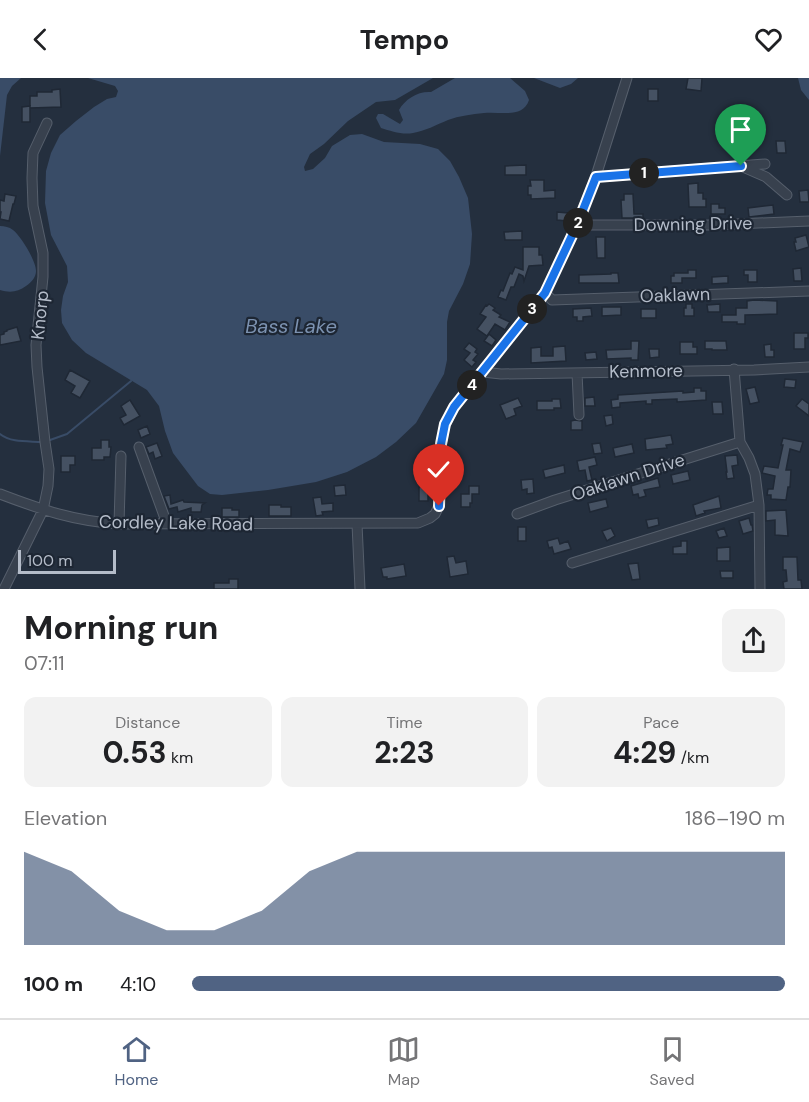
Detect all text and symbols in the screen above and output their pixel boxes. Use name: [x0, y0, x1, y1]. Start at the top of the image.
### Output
text: Tempo: [360, 22, 449, 57]
icon: back: [24, 23, 57, 56]
icon: heart: [752, 23, 785, 56]
pin: [715, 104, 766, 166]
icon: arrive: [724, 113, 757, 146]
pin: 1: [629, 158, 659, 188]
text: 1: [641, 162, 647, 183]
pin: 2: [563, 208, 593, 238]
street label: Downing Drive: [633, 211, 753, 237]
text: 2: [573, 212, 583, 233]
street label: Oaklawn: [639, 282, 711, 308]
street label: Knorp: [25, 289, 55, 341]
pin: 3: [517, 294, 547, 324]
text: 3: [527, 298, 537, 319]
water label: Bass Lake: [245, 313, 337, 339]
street label: Kenmore: [609, 358, 683, 384]
pin: 4: [457, 370, 487, 400]
text: 4: [467, 374, 477, 395]
pin: [413, 444, 464, 506]
street label: Oaklawn Drive: [568, 447, 688, 507]
icon: check: [422, 453, 455, 486]
street label: Cordley Lake Road: [99, 510, 253, 536]
scale bar: [18, 547, 116, 574]
text: 100 m: [27, 550, 72, 571]
text: Morning run: [24, 606, 218, 649]
button: share: [722, 609, 785, 672]
text: 07:11: [24, 650, 65, 676]
text: Distance: [115, 712, 180, 733]
text: Time: [386, 712, 423, 733]
text: Pace: [643, 712, 679, 733]
text: 0.53: [102, 733, 167, 772]
text: 2:23: [374, 733, 435, 772]
text: 4:29: [613, 733, 676, 772]
text: km: [167, 747, 193, 768]
text: /km: [676, 747, 709, 768]
text: Elevation: [24, 805, 107, 831]
text: 186–190 m: [685, 805, 785, 831]
text: 100 m: [24, 971, 83, 997]
text: 4:10: [120, 971, 156, 997]
tab: Home: [115, 1033, 158, 1090]
tab: Map: [387, 1033, 420, 1090]
tab: Saved: [650, 1033, 694, 1090]

